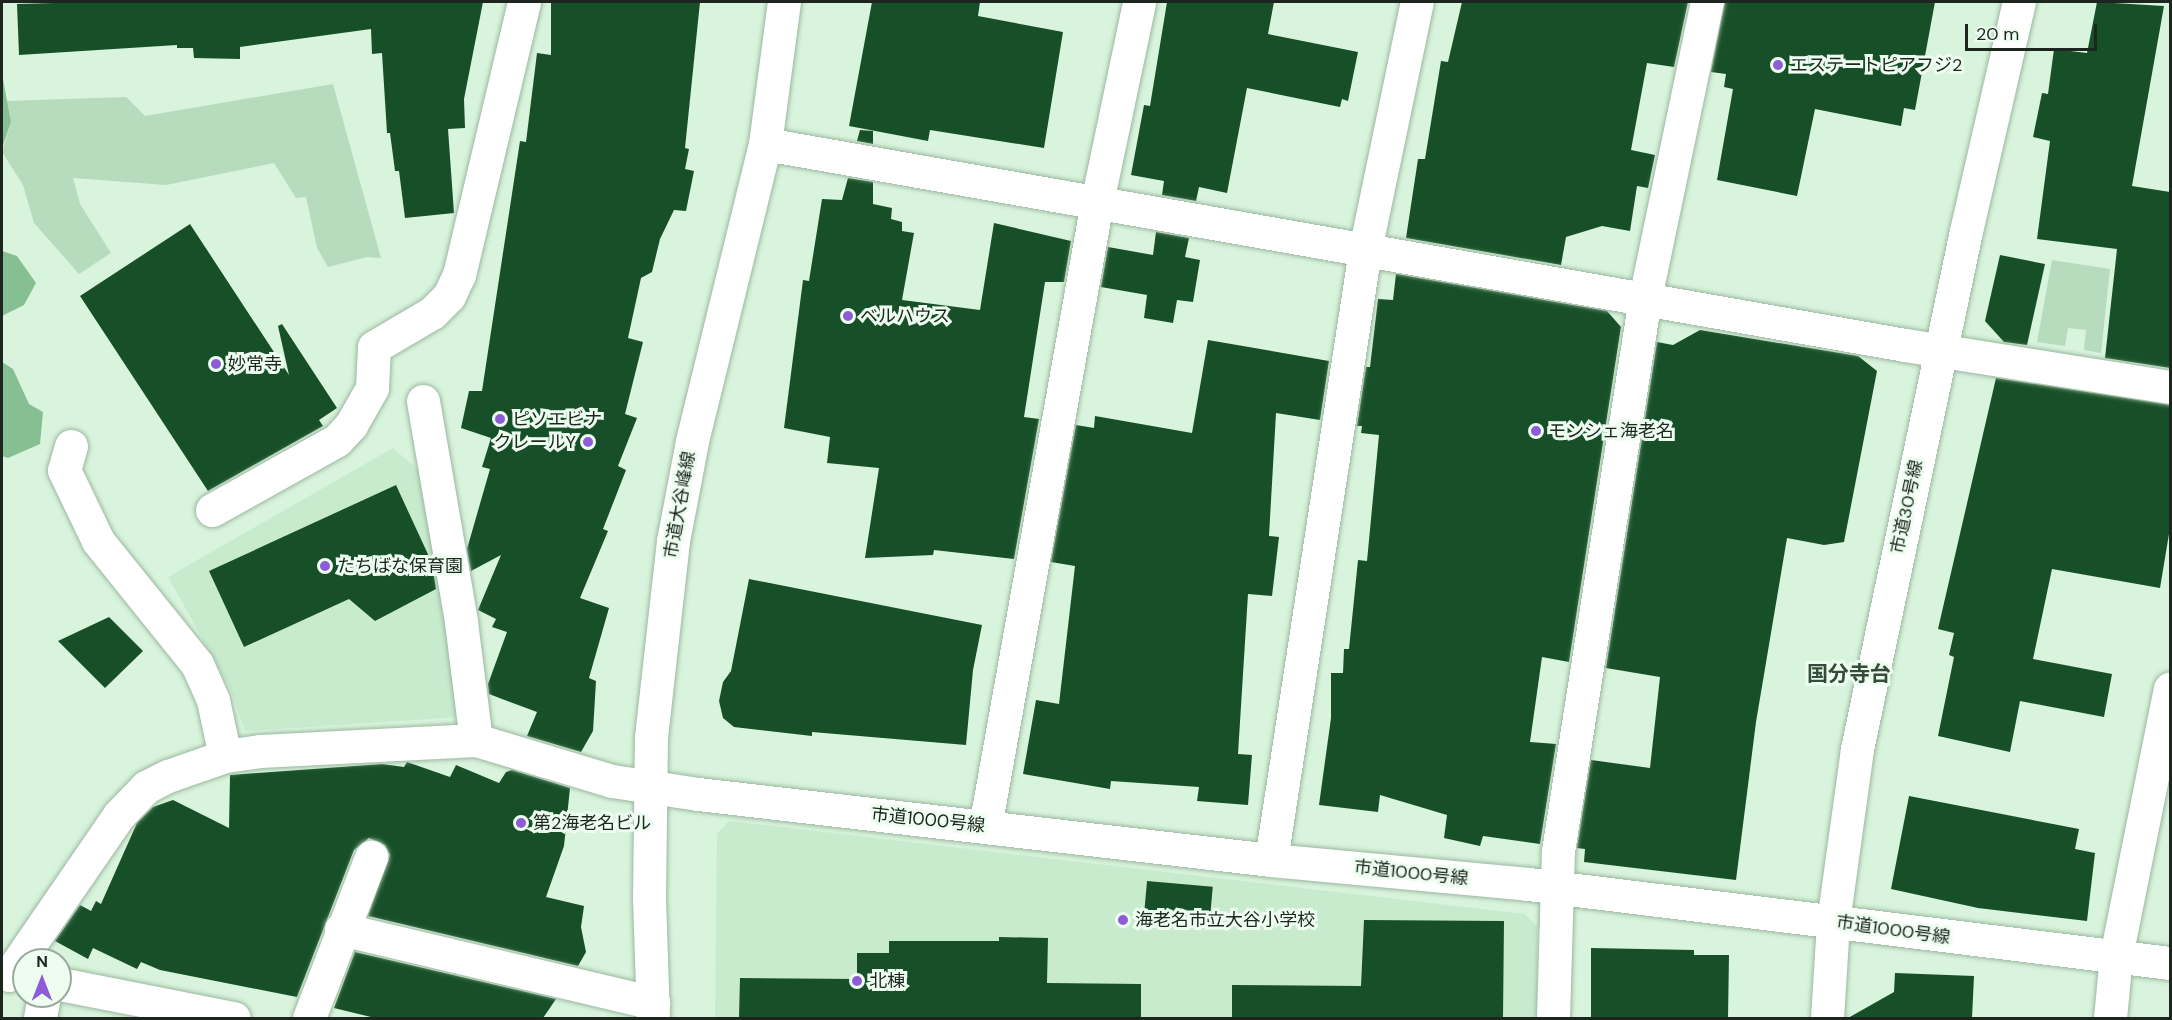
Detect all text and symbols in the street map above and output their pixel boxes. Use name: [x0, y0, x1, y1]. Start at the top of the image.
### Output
scale bar: [1968, 12, 2100, 50]
text: 20 m: [1976, 22, 2019, 46]
place label: エステートピアフジ2: [1790, 54, 1962, 76]
marker: エステートピアフジ2: [1771, 58, 1785, 72]
place label: ベルハウス: [860, 305, 950, 327]
marker: ベルハウス: [841, 309, 855, 323]
place label: 妙常寺: [228, 353, 282, 375]
marker: 妙常寺: [209, 357, 223, 371]
place label: ピソエビナ: [512, 408, 602, 430]
marker: ピソエビナ: [493, 412, 507, 426]
place label: モンシェ海老名: [1548, 420, 1674, 442]
marker: モンシェ海老名: [1529, 424, 1543, 438]
place label: クレールY: [494, 431, 576, 453]
marker: クレールY: [581, 435, 595, 449]
street label: 市道大谷峰線: [660, 450, 700, 560]
street label: 市道30号線: [1887, 458, 1927, 556]
place label: たちばな保育園: [337, 555, 463, 577]
marker: たちばな保育園: [318, 559, 332, 573]
district label: 国分寺台: [1807, 661, 1891, 687]
street label: 市道1000号線: [870, 803, 986, 837]
place label: 第2海老名ビル: [533, 812, 651, 834]
marker: 第2海老名ビル: [514, 816, 528, 830]
street label: 市道1000号線: [1353, 856, 1469, 890]
place label: 海老名市立大谷小学校: [1135, 909, 1315, 931]
street label: 市道1000号線: [1835, 911, 1951, 949]
marker: 海老名市立大谷小学校: [1116, 913, 1130, 927]
north arrow: [12, 948, 72, 1008]
text: N: [36, 951, 48, 972]
place label: 北棟: [869, 970, 905, 992]
marker: 北棟: [850, 974, 864, 988]

